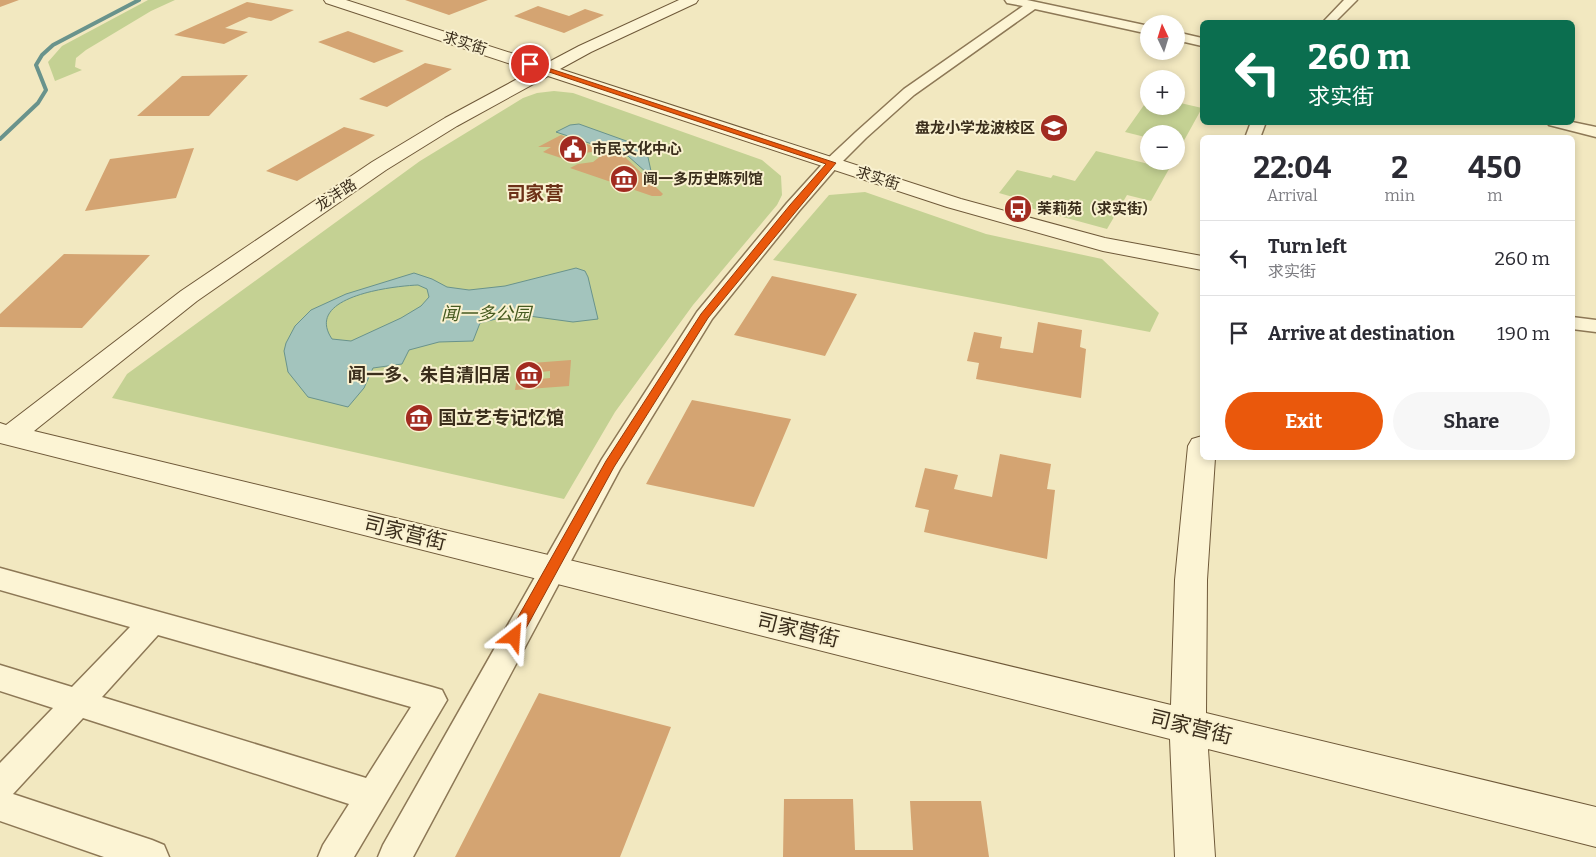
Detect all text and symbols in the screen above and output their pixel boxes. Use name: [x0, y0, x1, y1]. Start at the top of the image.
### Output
north arrow: [1140, 15, 1185, 60]
map controls: [1140, 15, 1185, 170]
street label: 求实街: [441, 27, 489, 59]
text: 260 m: [1308, 36, 1410, 78]
icon: left: [1225, 40, 1290, 105]
pin: [509, 43, 551, 85]
icon: arrive: [516, 50, 544, 78]
button: +: [1140, 70, 1185, 115]
text: 求实街: [1308, 83, 1374, 110]
school or university icon: 盘龙小学龙波校区: [1039, 113, 1069, 143]
place label: 盘龙小学龙波校区: [915, 119, 1035, 137]
button: −: [1140, 125, 1185, 170]
public building icon: 市民文化中心: [558, 134, 588, 164]
place label: 市民文化中心: [592, 140, 682, 158]
text: 22:04: [1253, 150, 1331, 186]
text: 2: [1391, 150, 1408, 186]
text: 450: [1468, 150, 1522, 186]
street label: 求实街: [854, 162, 902, 194]
museum icon: 闻一多历史陈列馆: [609, 164, 639, 194]
place label: 闻一多历史陈列馆: [643, 170, 763, 188]
street label: 龙沣路: [312, 175, 360, 215]
district label: 司家营: [506, 182, 564, 205]
text: Arrival: [1267, 186, 1318, 205]
text: min: [1385, 186, 1415, 205]
text: m: [1487, 186, 1503, 205]
bus stop icon: 茉莉苑（求实街）: [1003, 194, 1033, 224]
place label: 茉莉苑（求实街）: [1037, 200, 1157, 218]
text: Turn left: [1268, 235, 1347, 258]
icon: left: [1225, 244, 1253, 272]
text: 260 m: [1494, 247, 1550, 270]
text: 求实街: [1268, 262, 1316, 281]
park label: 闻一多公园: [441, 303, 534, 325]
icon: arrive: [1225, 319, 1253, 347]
text: Arrive at destination: [1268, 322, 1455, 345]
text: 190 m: [1497, 322, 1550, 345]
museum icon: 闻一多、朱自清旧居: [514, 360, 544, 390]
place label: 闻一多、朱自清旧居: [348, 364, 510, 386]
button: Exit: [1225, 392, 1383, 450]
button: Share: [1393, 392, 1550, 450]
museum icon: 国立艺专记忆馆: [404, 403, 434, 433]
place label: 国立艺专记忆馆: [438, 407, 564, 429]
street label: 司家营街: [361, 510, 449, 556]
street label: 司家营街: [754, 607, 842, 653]
position arrow: [487, 610, 539, 662]
street label: 司家营街: [1147, 704, 1235, 750]

